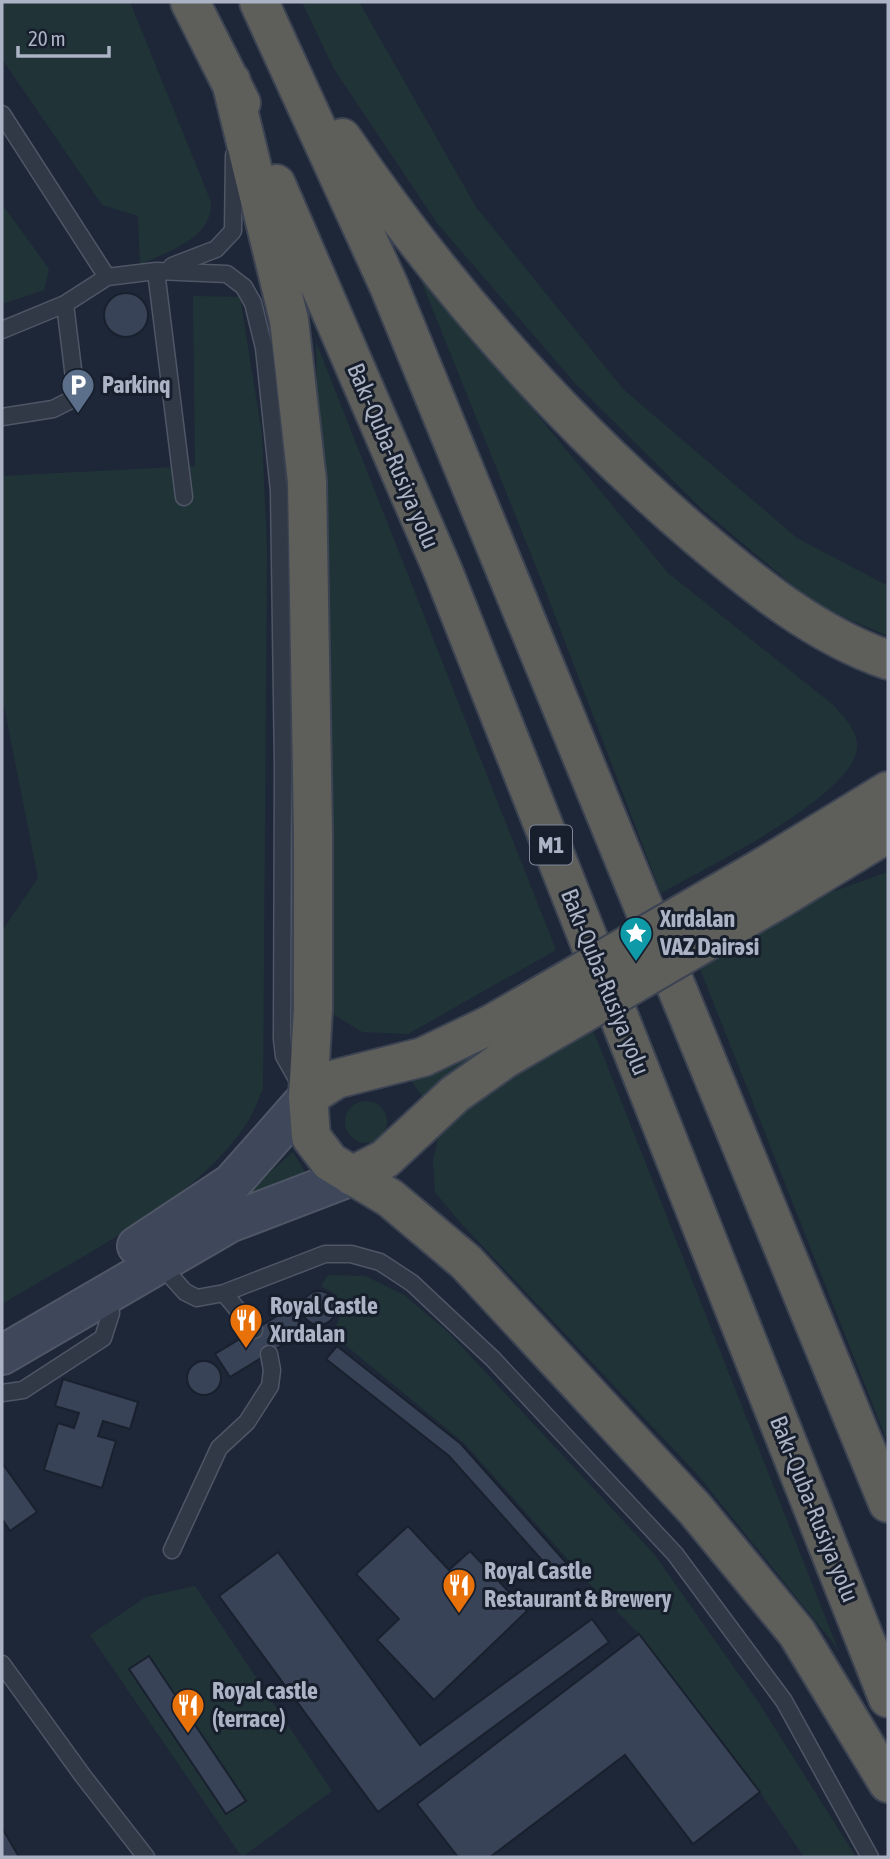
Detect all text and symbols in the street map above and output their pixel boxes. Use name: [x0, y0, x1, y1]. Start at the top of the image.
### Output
scale bar: [18, 14, 108, 58]
text: 20 m: [28, 26, 66, 50]
street label: Bakı-Quba-Rusiya yolu: [342, 359, 445, 552]
parking icon: Parkinq: [59, 366, 97, 415]
place label: Parkinq: [102, 371, 171, 398]
road number: M1: [530, 825, 572, 864]
street label: Bakı-Quba-Rusiya yolu: [556, 885, 655, 1079]
place label: Xırdalan VAZ Dairəsi: [659, 905, 759, 960]
place icon: Xırdalan VAZ Dairəsi: [617, 914, 655, 963]
place label: Royal Castle Xırdalan: [269, 1292, 378, 1347]
restaurant icon: Royal Castle Xırdalan: [227, 1301, 265, 1350]
street label: Bakı-Quba-Rusiya yolu: [765, 1412, 864, 1606]
place label: Royal Castle Restaurant & Brewery: [484, 1557, 672, 1612]
restaurant icon: Royal Castle Restaurant & Brewery: [440, 1566, 478, 1615]
place label: Royal castle (terrace): [212, 1677, 318, 1732]
restaurant icon: Royal castle (terrace): [169, 1686, 207, 1735]

